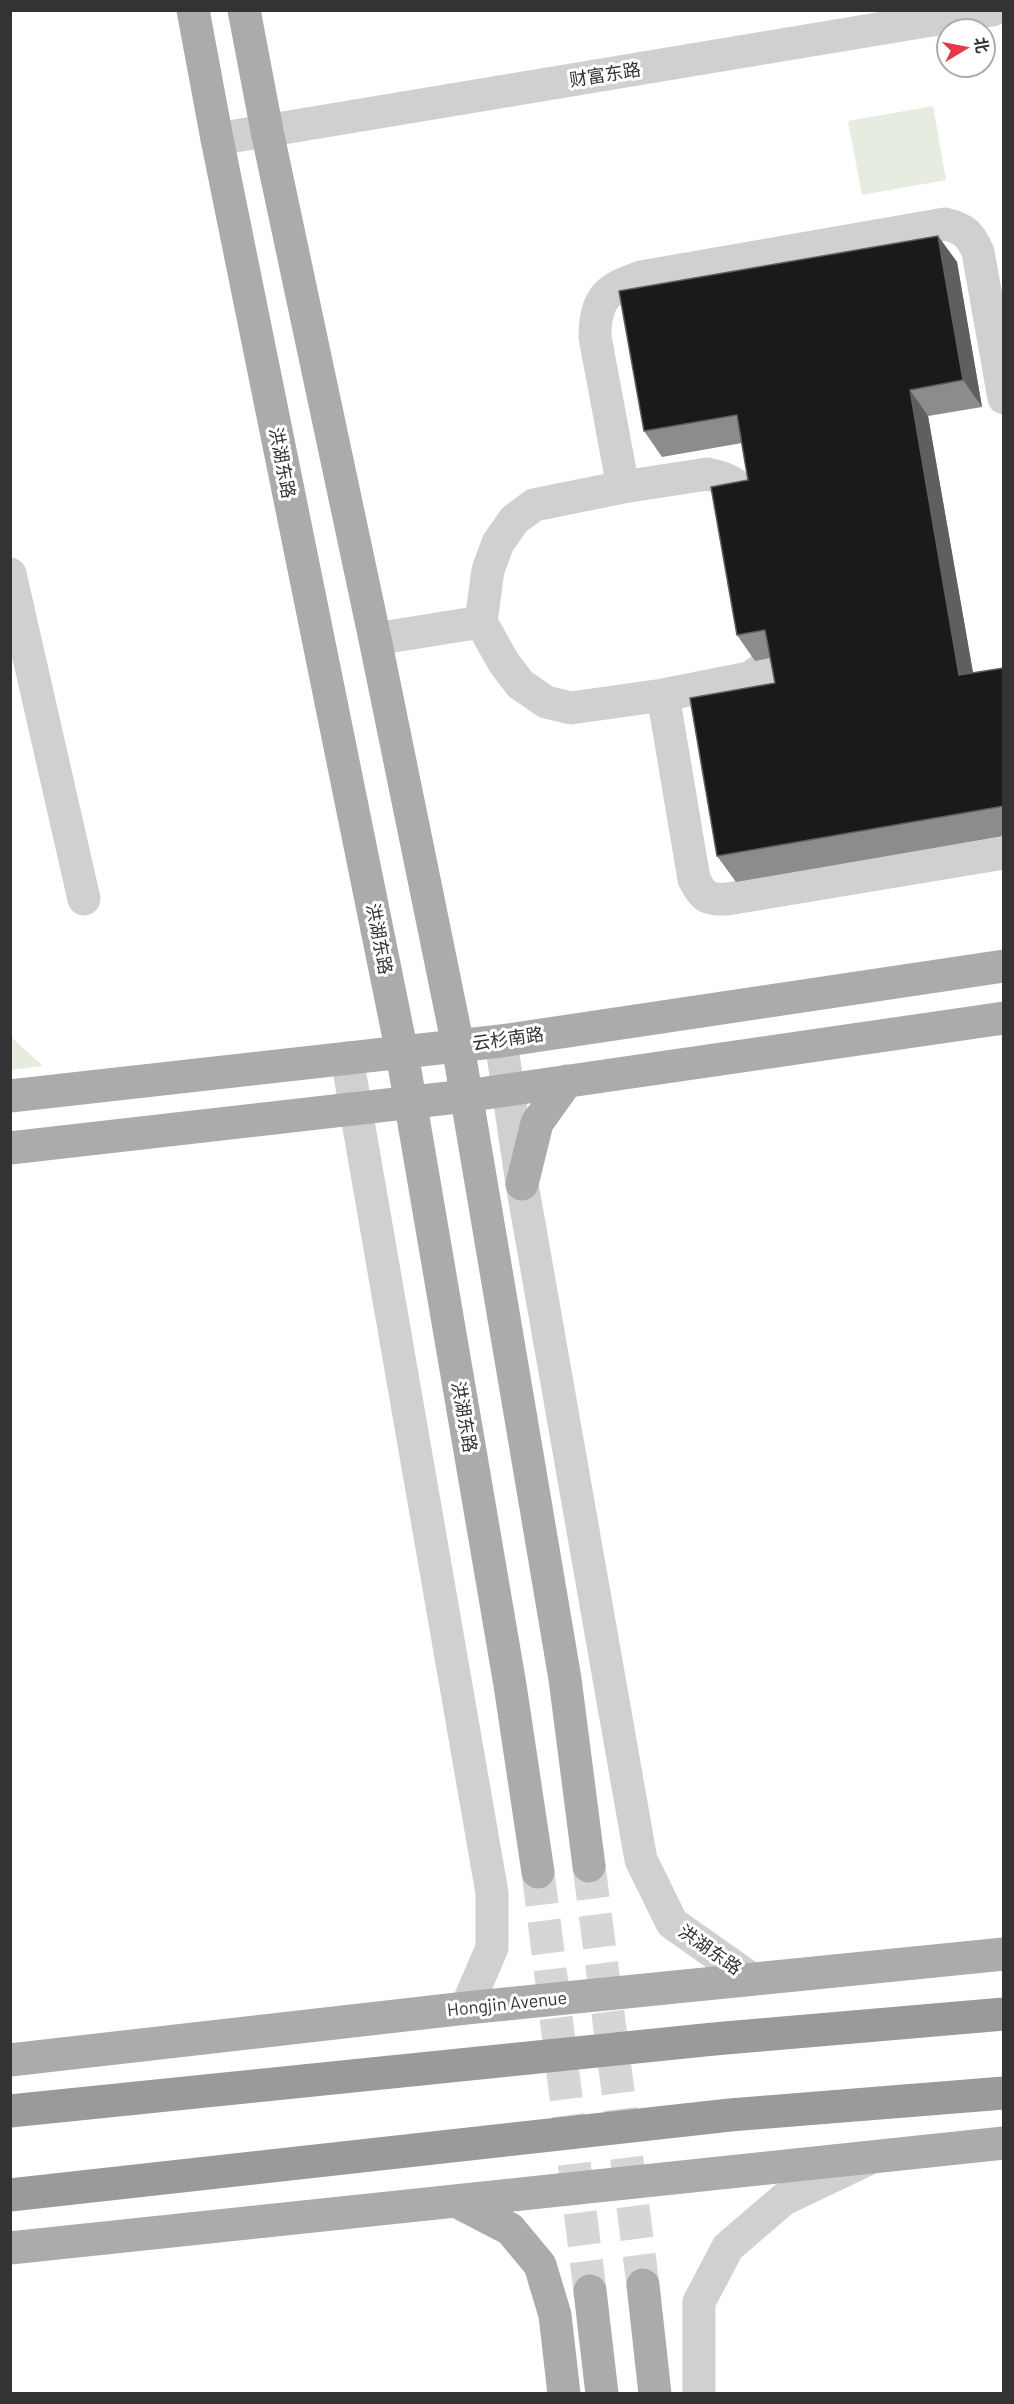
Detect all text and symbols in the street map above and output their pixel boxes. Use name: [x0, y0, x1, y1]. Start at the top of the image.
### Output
north arrow: [936, 18, 996, 78]
text: 北: [972, 36, 993, 55]
street label: 财富东路: [568, 59, 642, 91]
street label: 洪湖东路: [265, 426, 299, 500]
street label: 洪湖东路: [362, 902, 396, 976]
street label: 云杉南路: [471, 1023, 545, 1055]
street label: 洪湖东路: [447, 1380, 481, 1454]
street label: 洪湖东路: [674, 1921, 746, 1979]
street label: Hongjin Avenue: [446, 1987, 568, 2021]

